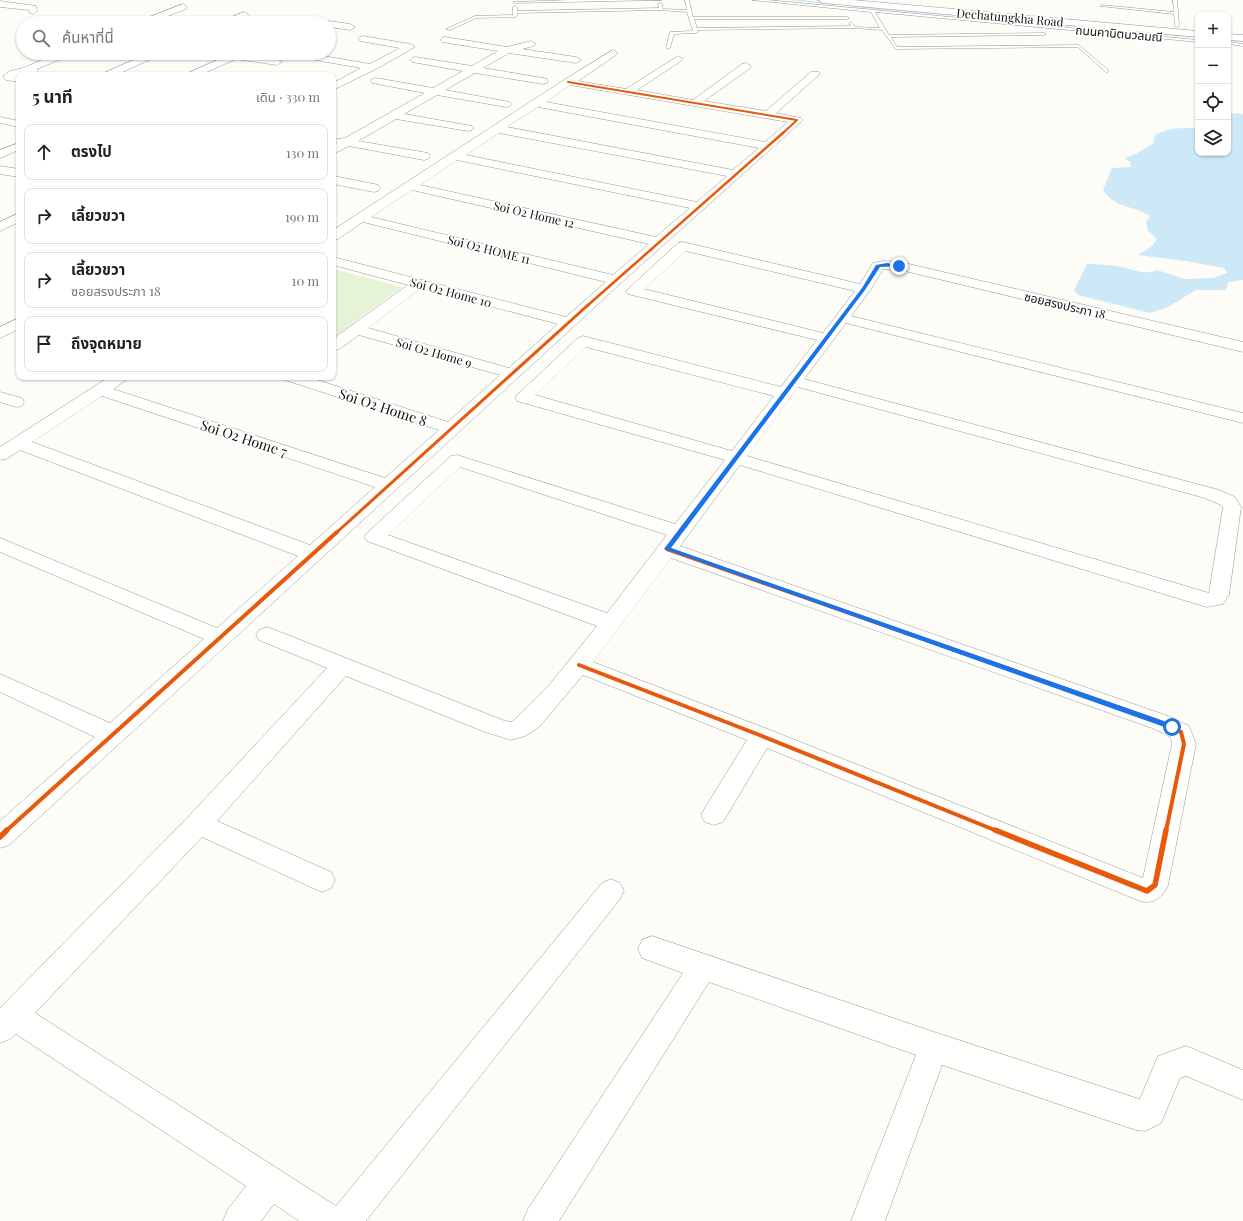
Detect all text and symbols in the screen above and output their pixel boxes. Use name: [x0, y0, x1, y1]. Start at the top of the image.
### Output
street label: Dechatungkha Road: [956, 4, 1064, 30]
map controls: [1195, 12, 1231, 156]
button: +: [1195, 12, 1231, 48]
search box: [16, 16, 336, 60]
street label: ถนนคานิตนวลมณี: [1075, 21, 1163, 45]
icon: search: [30, 27, 52, 49]
text: ค้นหาที่นี่: [62, 27, 114, 47]
button: −: [1195, 48, 1231, 84]
button: locate: [1195, 84, 1231, 120]
text: 5 นาที: [32, 85, 73, 107]
text: เดิน · 330 m: [256, 88, 320, 105]
button: layers: [1195, 120, 1231, 156]
icon: ahead: [33, 141, 55, 163]
text: ตรงไป: [71, 141, 112, 161]
text: 130 m: [286, 144, 319, 161]
street label: Soi O2 Home 12: [492, 197, 576, 231]
icon: right: [33, 205, 55, 227]
text: เลี้ยวขวา: [71, 205, 125, 225]
text: 190 m: [285, 208, 319, 225]
street label: Soi O2 HOME 11: [446, 231, 533, 267]
route end: [890, 257, 908, 275]
text: เลี้ยวขวา: [71, 259, 125, 279]
icon: right: [33, 269, 55, 291]
text: 10 m: [292, 272, 319, 289]
street label: Soi O2 Home 10: [408, 273, 494, 311]
text: ซอยสรงประภา 18: [71, 282, 161, 299]
street label: ซอยสรงประภา 18: [1023, 288, 1107, 322]
icon: arrive: [33, 333, 55, 355]
text: ถึงจุดหมาย: [71, 333, 142, 353]
street label: Soi O2 Home 9: [394, 333, 474, 371]
street label: Soi O2 Home 8: [336, 384, 430, 430]
street label: Soi O2 Home 7: [198, 415, 290, 461]
route start: [1163, 718, 1181, 736]

